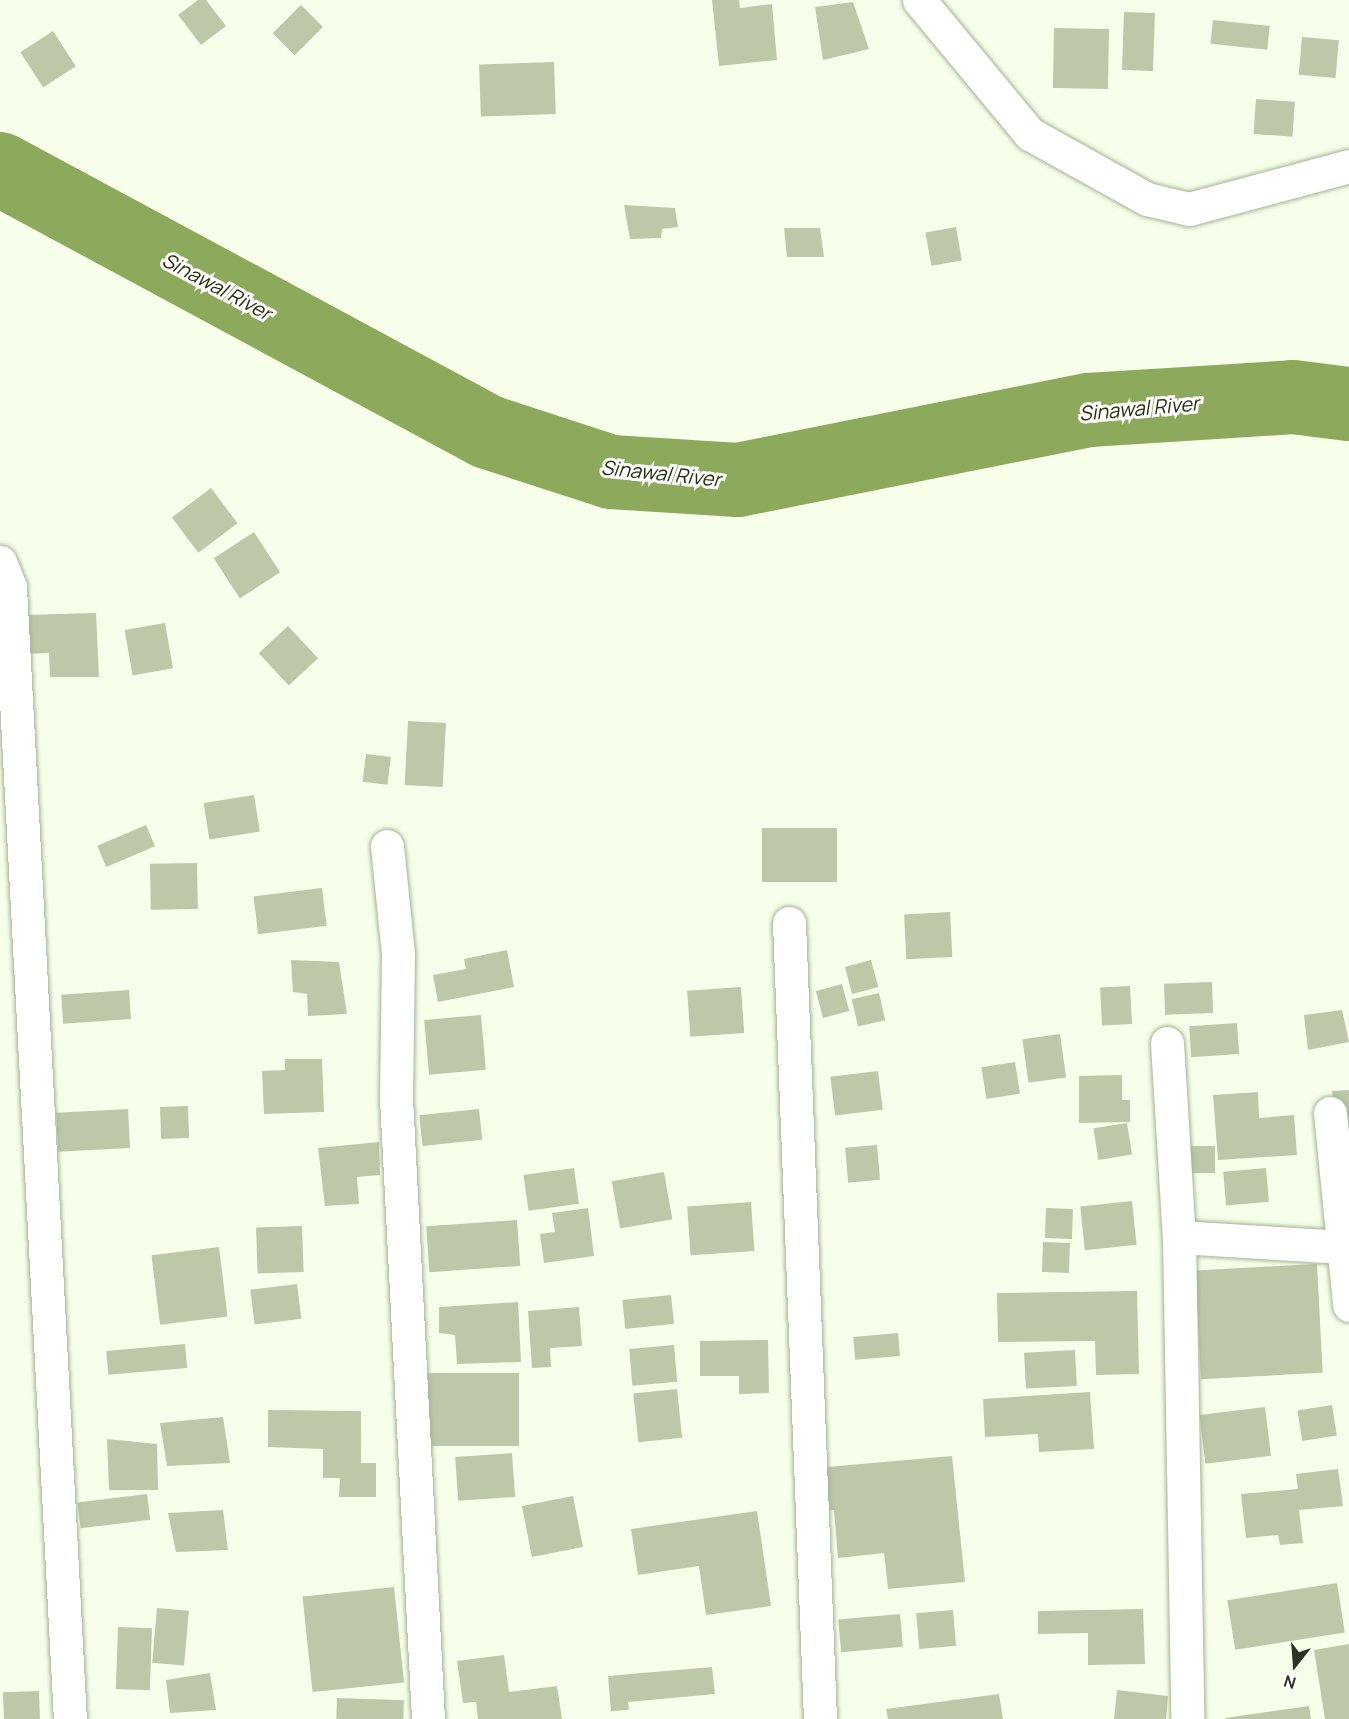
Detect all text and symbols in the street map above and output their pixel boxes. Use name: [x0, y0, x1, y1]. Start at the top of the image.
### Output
water label: Sinawal River: [158, 247, 276, 325]
water label: Sinawal River: [1078, 391, 1200, 425]
water label: Sinawal River: [600, 455, 722, 491]
north arrow: [1265, 1635, 1325, 1695]
text: N: [1281, 1670, 1298, 1694]

